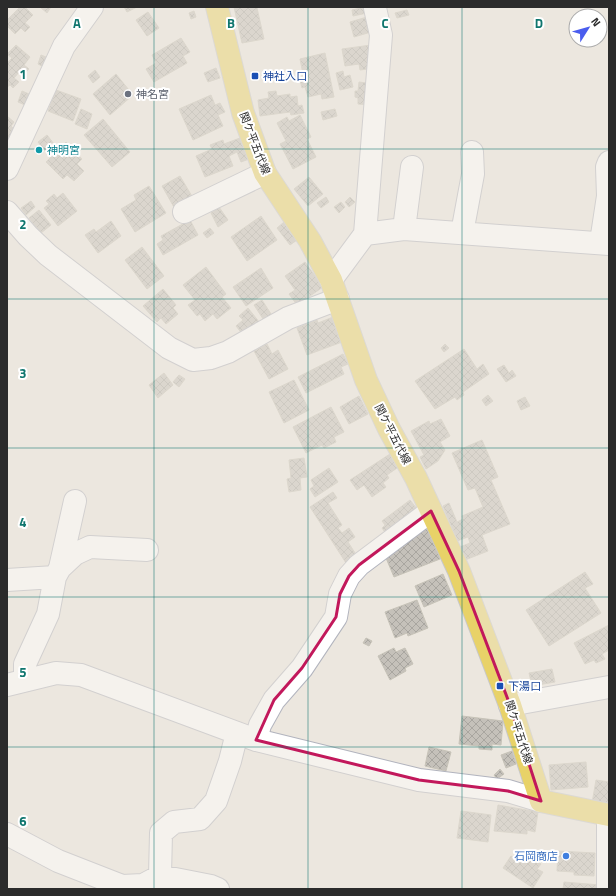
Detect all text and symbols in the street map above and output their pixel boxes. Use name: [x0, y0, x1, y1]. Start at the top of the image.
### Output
north arrow: [568, 8, 608, 48]
text: A: [73, 13, 81, 33]
text: B: [227, 13, 235, 33]
text: C: [381, 13, 389, 33]
text: D: [535, 13, 543, 33]
text: N: [587, 14, 605, 30]
text: 1: [19, 64, 27, 84]
place label: 神社入口: [263, 68, 307, 84]
marker: 神社入口: [250, 71, 260, 81]
place label: 神名宮: [136, 86, 169, 102]
marker: 神名宮: [123, 89, 133, 99]
street label: 関ケ平五代線: [236, 109, 274, 177]
place label: 神明宮: [47, 142, 80, 158]
marker: 神明宮: [34, 145, 44, 155]
text: 2: [19, 214, 27, 234]
text: 3: [19, 363, 27, 383]
street label: 関ケ平五代線: [371, 401, 415, 467]
text: 4: [19, 512, 27, 532]
text: 5: [19, 662, 27, 682]
place label: 下湯口: [508, 678, 541, 694]
marker: 下湯口: [495, 681, 505, 691]
street label: 関ケ平五代線: [501, 698, 537, 766]
text: 6: [19, 811, 27, 831]
place label: 石岡商店: [514, 848, 558, 864]
marker: 石岡商店: [561, 851, 571, 861]

